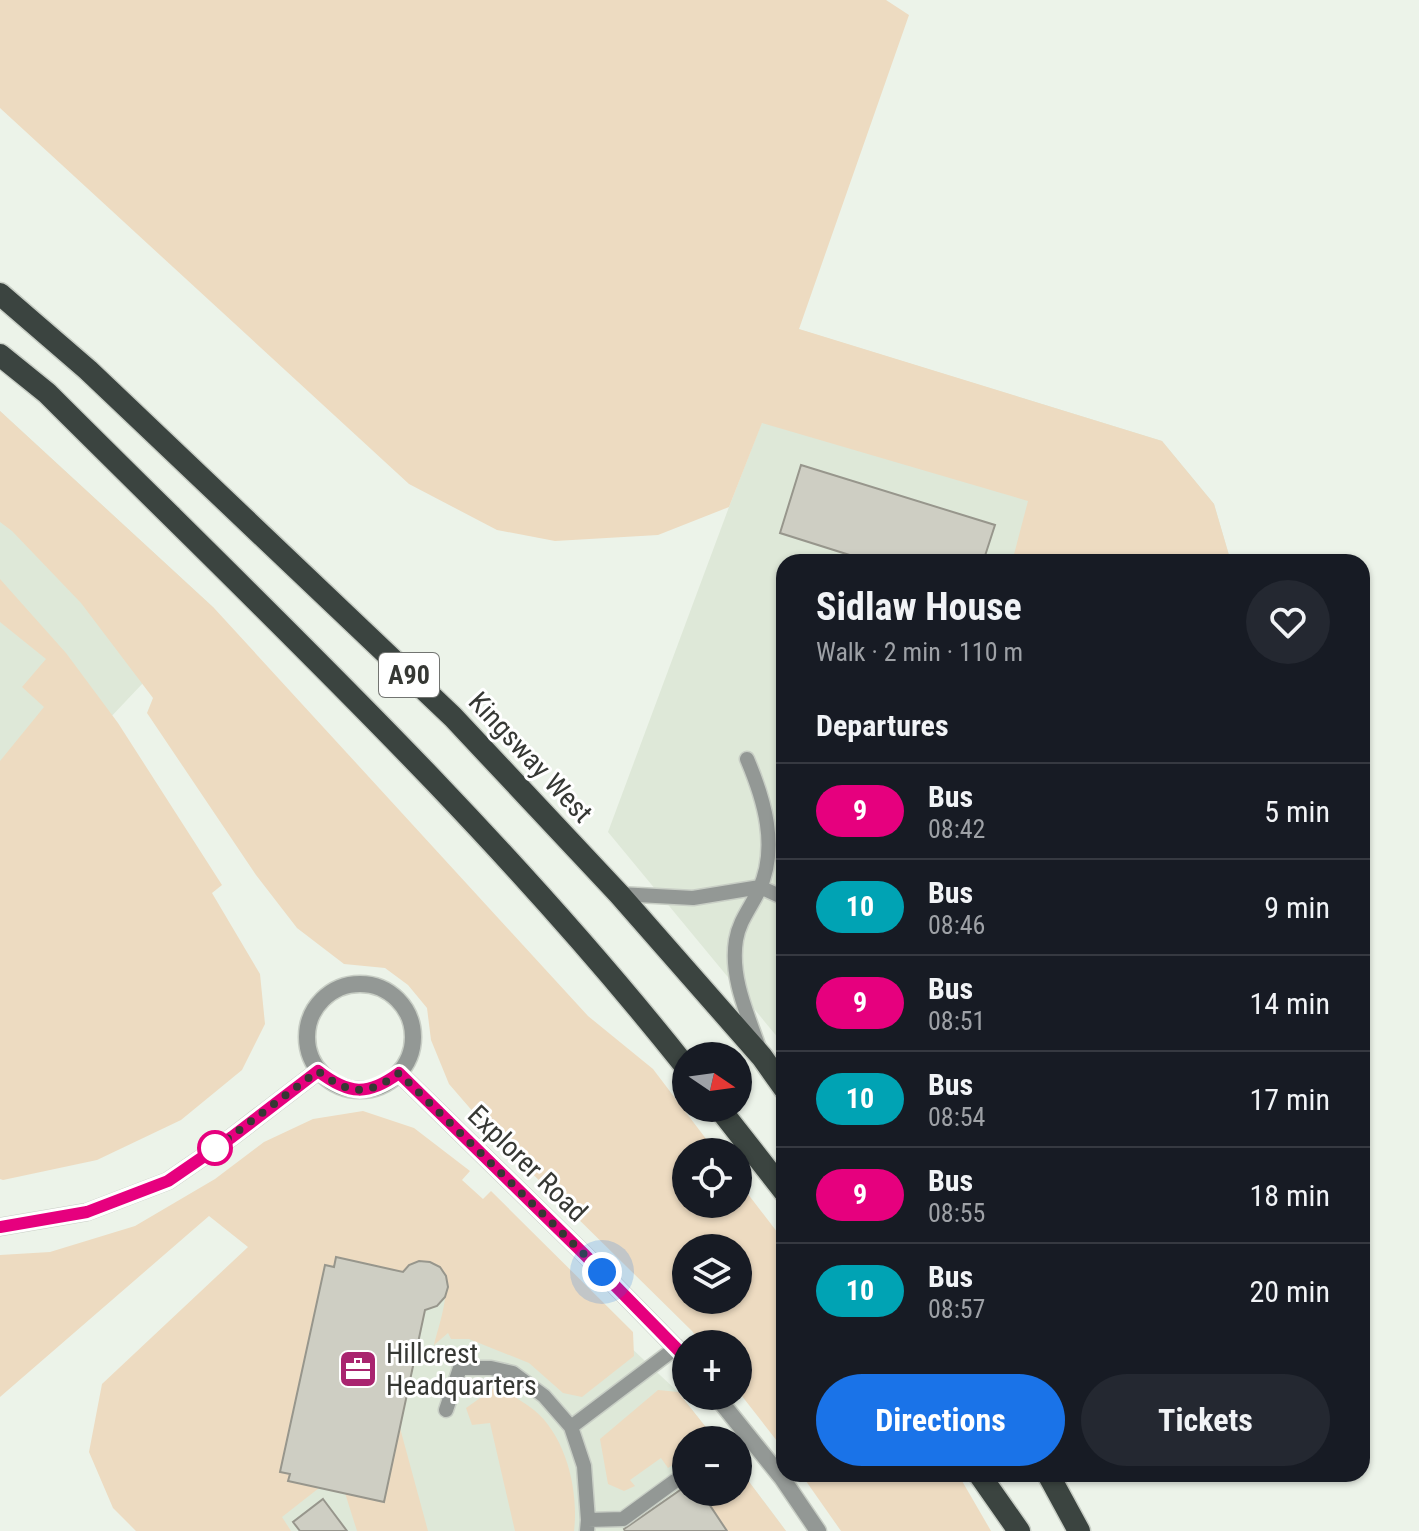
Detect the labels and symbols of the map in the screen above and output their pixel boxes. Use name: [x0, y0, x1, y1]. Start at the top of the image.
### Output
road number: A90: [379, 653, 439, 697]
street label: Kingsway West: [462, 685, 599, 829]
north arrow: [672, 1042, 752, 1122]
street label: Explorer Road: [461, 1098, 594, 1228]
unlabelled marker: [198, 1131, 232, 1165]
your location: [582, 1252, 622, 1292]
place label: Hillcrest Headquarters: [386, 1337, 537, 1402]
office icon: Hillcrest Headquarters: [337, 1348, 379, 1390]

